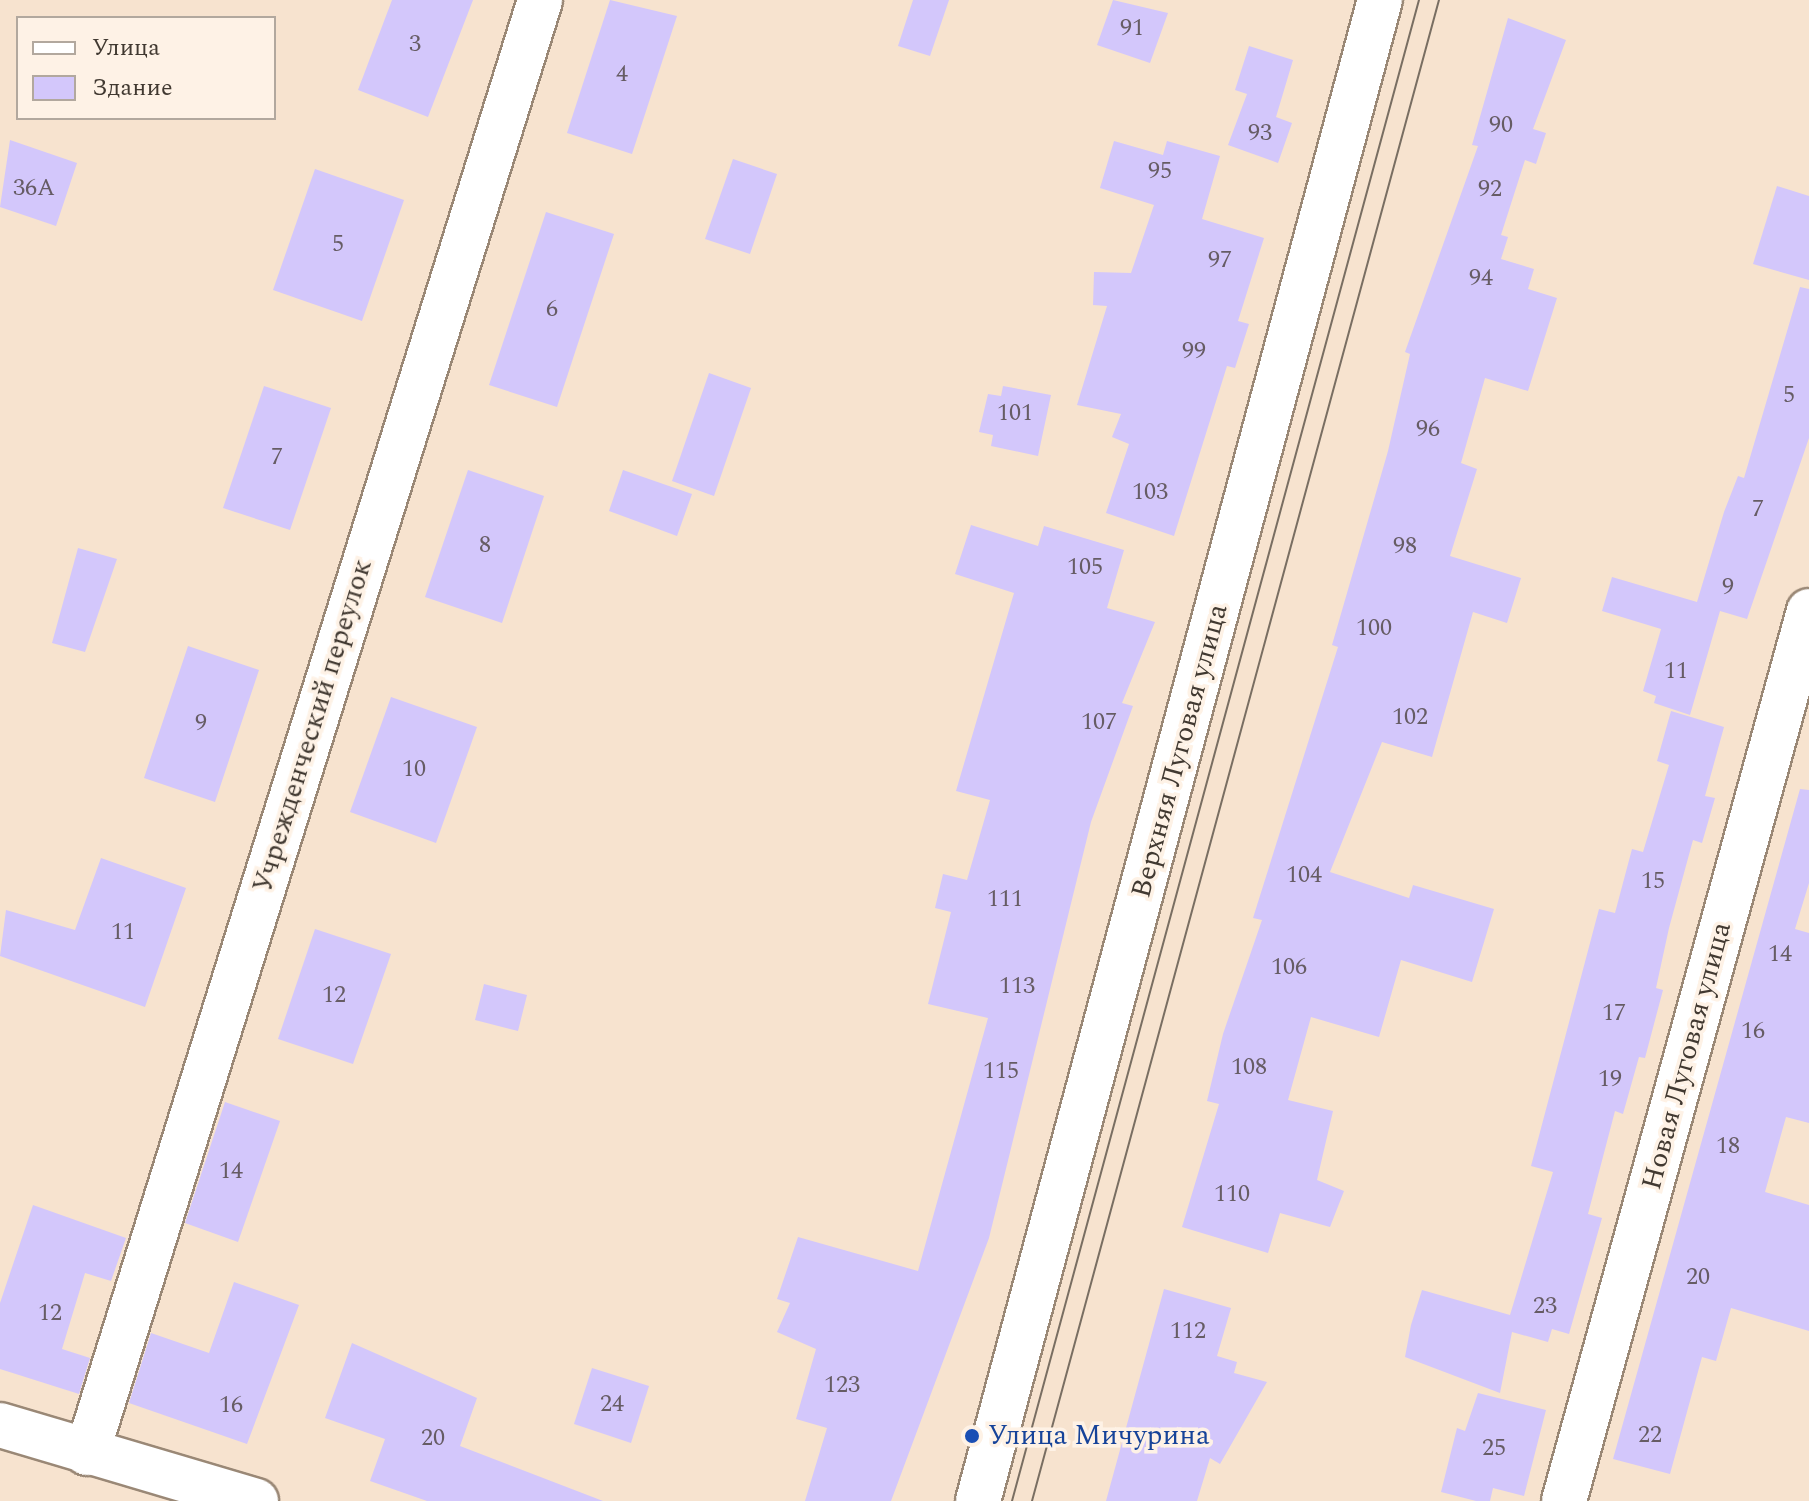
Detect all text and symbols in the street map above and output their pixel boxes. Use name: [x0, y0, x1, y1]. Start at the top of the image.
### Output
house number: 91: [1120, 15, 1144, 43]
legend: [16, 16, 276, 120]
text: Улица: [92, 30, 160, 66]
house number: 3: [409, 31, 421, 59]
house number: 4: [616, 61, 628, 89]
text: Здание: [92, 70, 173, 106]
house number: 90: [1489, 112, 1513, 140]
house number: 93: [1248, 120, 1272, 148]
house number: 95: [1148, 158, 1172, 186]
house number: 36А: [13, 175, 55, 203]
house number: 92: [1478, 176, 1502, 204]
house number: 5: [332, 231, 344, 259]
house number: 97: [1208, 247, 1232, 275]
house number: 94: [1469, 265, 1493, 293]
house number: 6: [546, 296, 558, 324]
house number: 99: [1182, 338, 1206, 366]
house number: 5: [1783, 382, 1795, 410]
house number: 101: [997, 400, 1033, 428]
house number: 96: [1416, 416, 1440, 444]
house number: 7: [271, 444, 283, 472]
house number: 103: [1132, 479, 1168, 507]
house number: 7: [1752, 496, 1764, 524]
house number: 8: [479, 532, 491, 560]
house number: 98: [1393, 533, 1417, 561]
house number: 105: [1067, 554, 1103, 582]
street label: Учрежденческий переулок: [246, 555, 380, 897]
house number: 9: [1722, 574, 1734, 602]
street label: Верхняя Луговая улица: [1125, 600, 1235, 902]
house number: 100: [1356, 615, 1392, 643]
house number: 11: [1664, 658, 1688, 686]
house number: 102: [1392, 704, 1428, 732]
house number: 107: [1081, 709, 1117, 737]
house number: 9: [195, 710, 207, 738]
house number: 10: [402, 756, 426, 784]
house number: 104: [1286, 862, 1322, 890]
house number: 15: [1641, 868, 1665, 896]
house number: 111: [987, 886, 1023, 914]
street label: Новая Луговая улица: [1635, 918, 1739, 1194]
house number: 11: [111, 919, 135, 947]
house number: 14: [1768, 941, 1792, 969]
house number: 106: [1271, 954, 1307, 982]
house number: 113: [999, 973, 1035, 1001]
house number: 12: [322, 982, 346, 1010]
house number: 17: [1602, 1000, 1626, 1028]
house number: 16: [1741, 1018, 1765, 1046]
house number: 108: [1231, 1054, 1267, 1082]
house number: 115: [983, 1058, 1019, 1086]
house number: 19: [1598, 1066, 1622, 1094]
house number: 18: [1716, 1133, 1740, 1161]
house number: 14: [219, 1158, 243, 1186]
house number: 110: [1214, 1181, 1250, 1209]
house number: 20: [1686, 1264, 1710, 1292]
house number: 23: [1533, 1293, 1557, 1321]
house number: 12: [38, 1300, 62, 1328]
house number: 112: [1170, 1318, 1206, 1346]
house number: 123: [824, 1372, 860, 1400]
house number: 24: [600, 1391, 624, 1419]
house number: 16: [219, 1392, 243, 1420]
place label: Улица Мичурина: [988, 1419, 1210, 1453]
house number: 22: [1638, 1422, 1662, 1450]
house number: 20: [421, 1425, 445, 1453]
marker: Улица Мичурина: [963, 1427, 981, 1445]
house number: 25: [1482, 1435, 1506, 1463]

